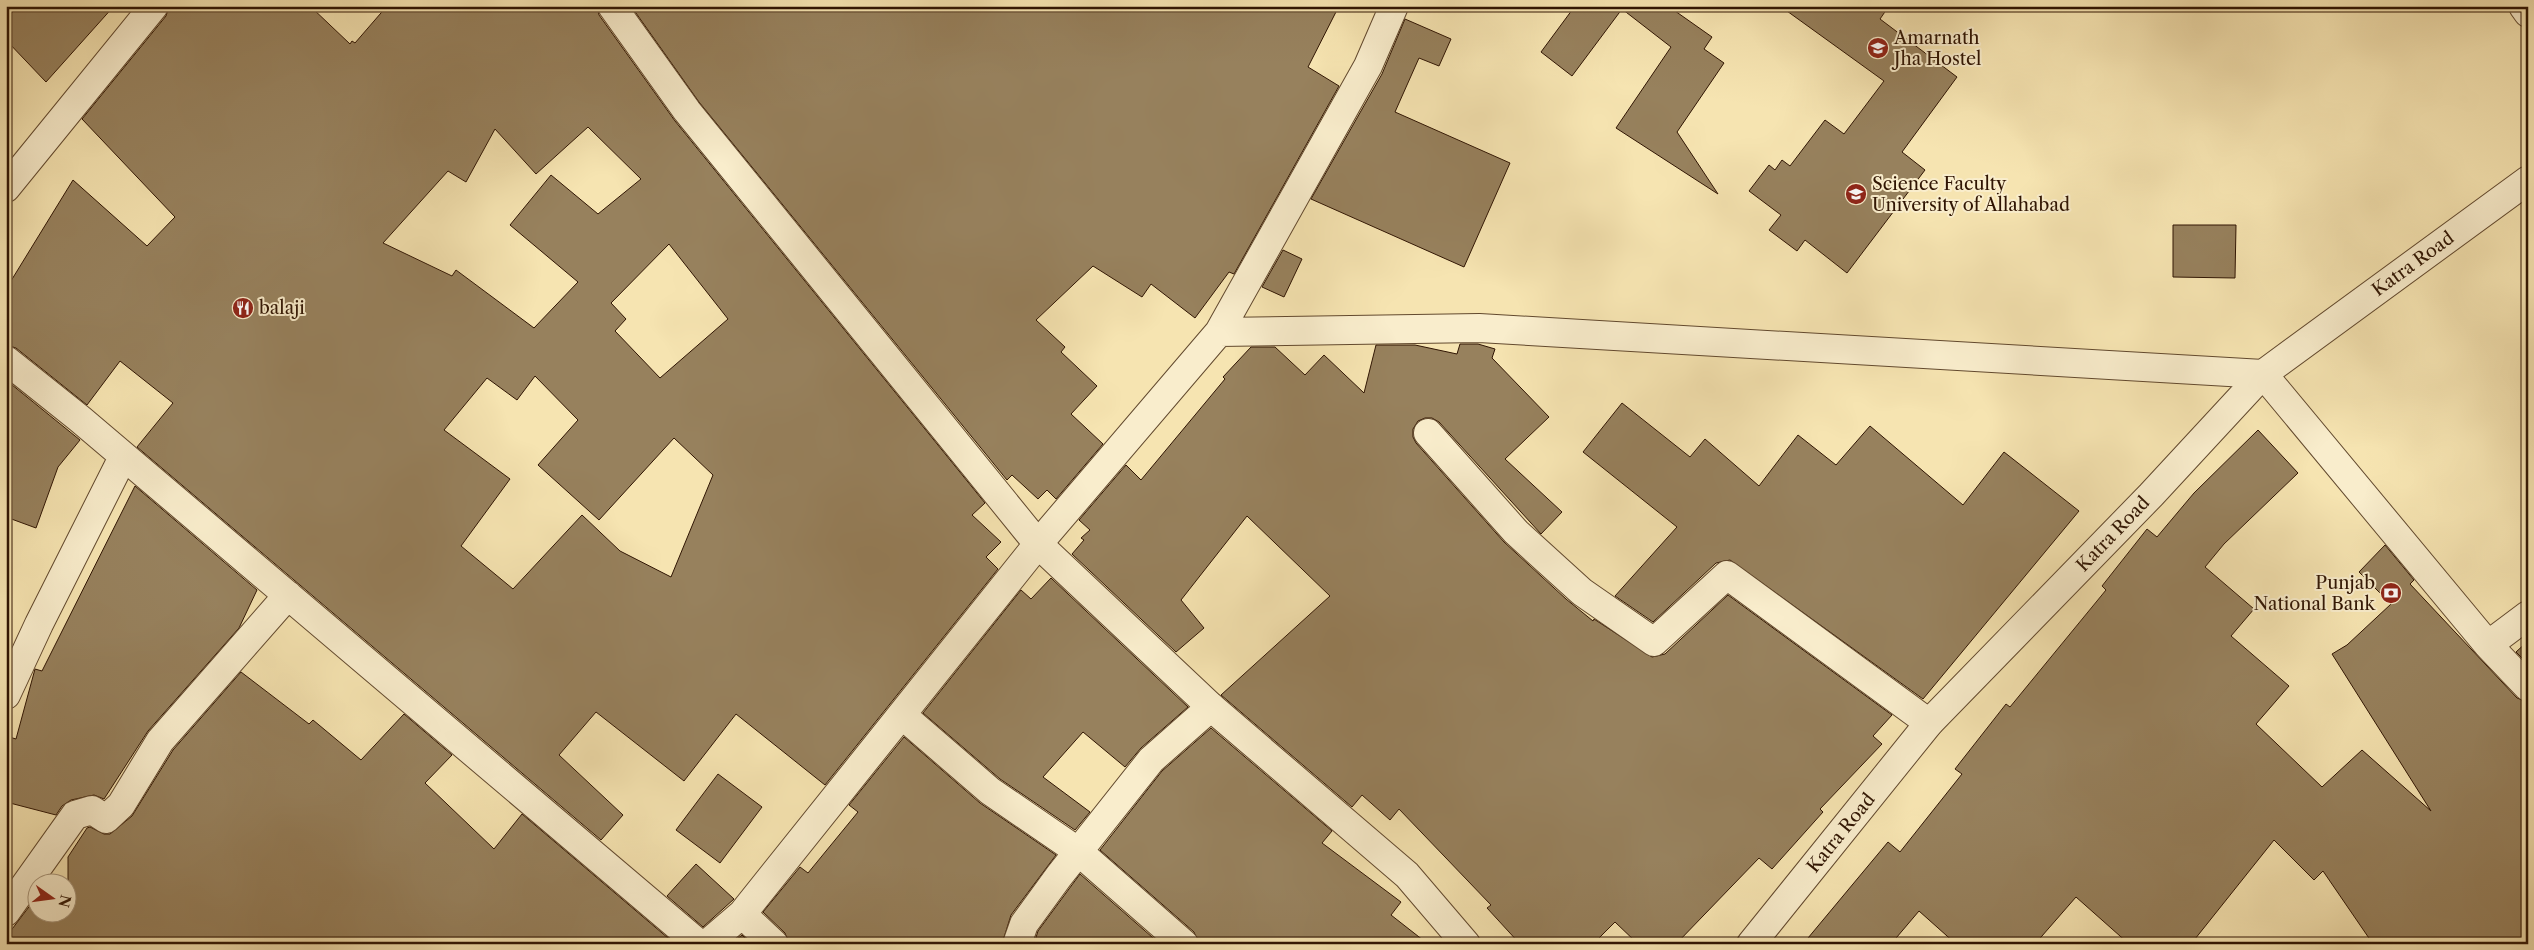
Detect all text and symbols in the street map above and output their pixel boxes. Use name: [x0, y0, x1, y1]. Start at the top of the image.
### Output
place label: Amarnath Jha Hostel: [1891, 27, 1981, 70]
school or university icon: Amarnath Jha Hostel: [1866, 36, 1890, 60]
place label: Science Faculty University of Allahabad: [1872, 173, 2070, 216]
school or university icon: Science Faculty University of Allahabad: [1844, 182, 1868, 206]
street label: Katra Road: [2368, 227, 2458, 301]
restaurant icon: balaji: [231, 296, 255, 320]
place label: balaji: [259, 297, 305, 319]
street label: Katra Road: [2072, 492, 2154, 576]
place label: Punjab National Bank: [2254, 572, 2377, 615]
bank icon: Punjab National Bank: [2379, 581, 2403, 605]
street label: Katra Road: [1802, 789, 1880, 877]
north arrow: [28, 872, 78, 922]
text: N: [54, 893, 75, 909]

